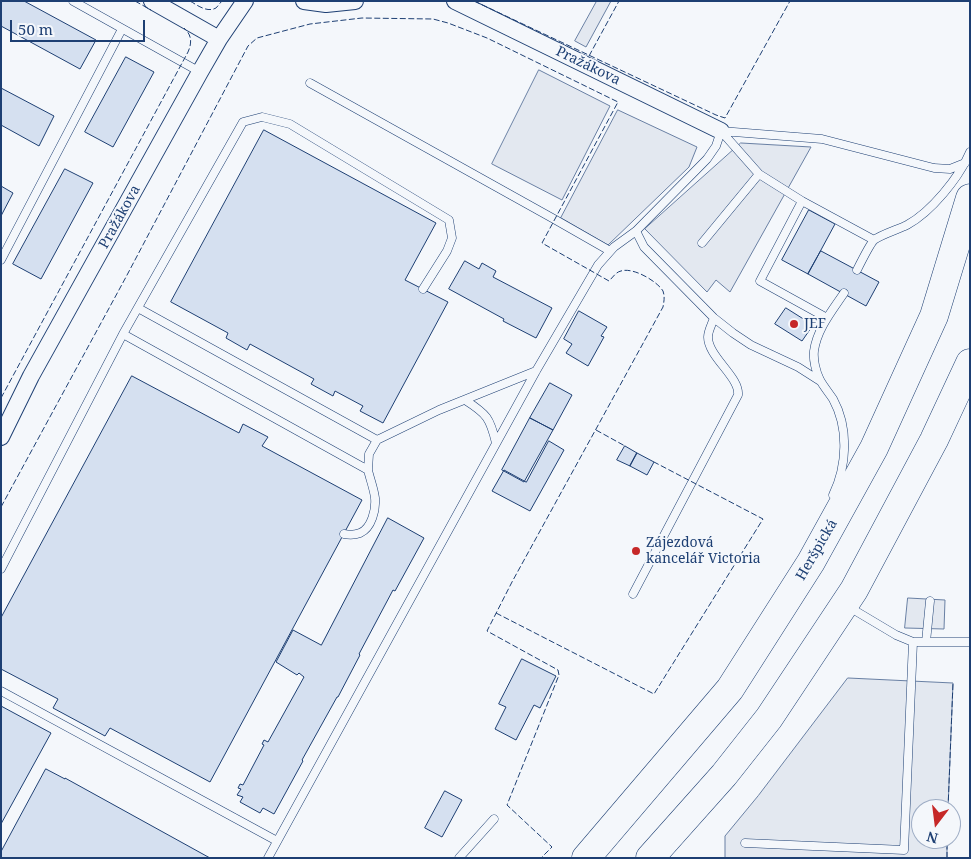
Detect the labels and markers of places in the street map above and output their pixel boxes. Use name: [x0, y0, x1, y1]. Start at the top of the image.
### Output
place label: JEF: [804, 316, 826, 332]
marker: JEF: [788, 318, 800, 330]
place label: Zájezdová kancelář Victoria: [646, 535, 761, 568]
marker: Zájezdová kancelář Victoria: [630, 545, 642, 557]

